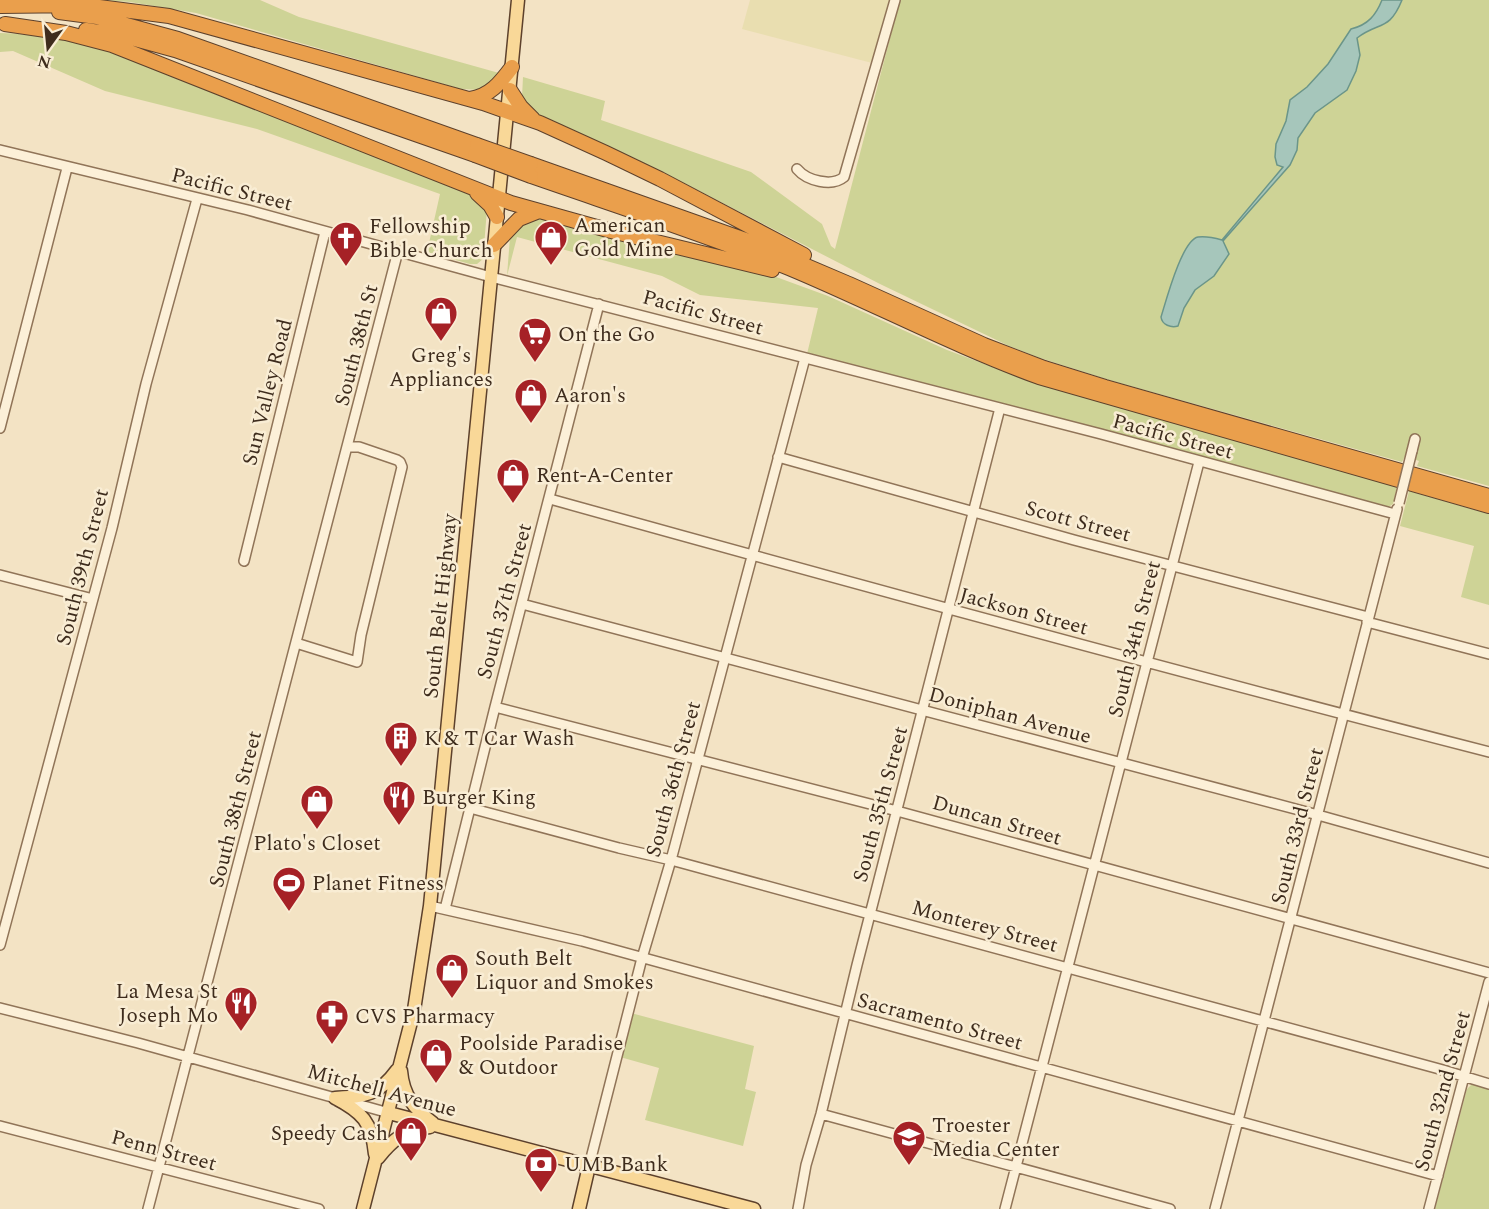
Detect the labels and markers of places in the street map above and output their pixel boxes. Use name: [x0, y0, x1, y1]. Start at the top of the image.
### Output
place label: American Gold Mine: [574, 210, 674, 266]
place label: Fellowship Bible Church: [369, 211, 493, 267]
shop icon: American Gold Mine: [533, 219, 569, 266]
church icon: Fellowship Bible Church: [328, 220, 364, 267]
shop icon: Greg's Appliances: [423, 295, 459, 342]
supermarket icon: On the Go: [517, 316, 553, 363]
place label: On the Go: [558, 319, 655, 351]
place label: Greg's Appliances: [389, 340, 493, 396]
shop icon: Aaron's: [513, 377, 549, 424]
place label: Aaron's: [554, 380, 626, 412]
shop icon: Rent-A-Center: [495, 457, 531, 504]
place label: Rent-A-Center: [536, 460, 673, 492]
building icon: K & T Car Wash: [383, 720, 419, 767]
place label: K & T Car Wash: [424, 723, 574, 755]
restaurant icon: Burger King: [381, 779, 417, 826]
place label: Burger King: [422, 782, 536, 814]
shop icon: Plato's Closet: [299, 783, 335, 830]
place label: Plato's Closet: [253, 828, 381, 860]
sports icon: Planet Fitness: [271, 865, 307, 912]
place label: Planet Fitness: [312, 868, 444, 900]
place label: South Belt Liquor and Smokes: [475, 943, 654, 999]
shop icon: South Belt Liquor and Smokes: [434, 952, 470, 999]
place label: La Mesa St Joseph Mo: [116, 976, 218, 1032]
restaurant icon: La Mesa St Joseph Mo: [223, 985, 259, 1032]
pharmacy icon: CVS Pharmacy: [314, 998, 350, 1045]
place label: CVS Pharmacy: [355, 1001, 495, 1033]
place label: Poolside Paradise & Outdoor: [459, 1028, 623, 1084]
shop icon: Poolside Paradise & Outdoor: [418, 1037, 454, 1084]
place label: Troester Media Center: [932, 1110, 1060, 1166]
shop icon: Speedy Cash: [393, 1115, 429, 1162]
place label: Speedy Cash: [271, 1118, 388, 1150]
school or university icon: Troester Media Center: [891, 1119, 927, 1166]
bank icon: UMB Bank: [523, 1146, 559, 1193]
place label: UMB Bank: [564, 1149, 669, 1181]

